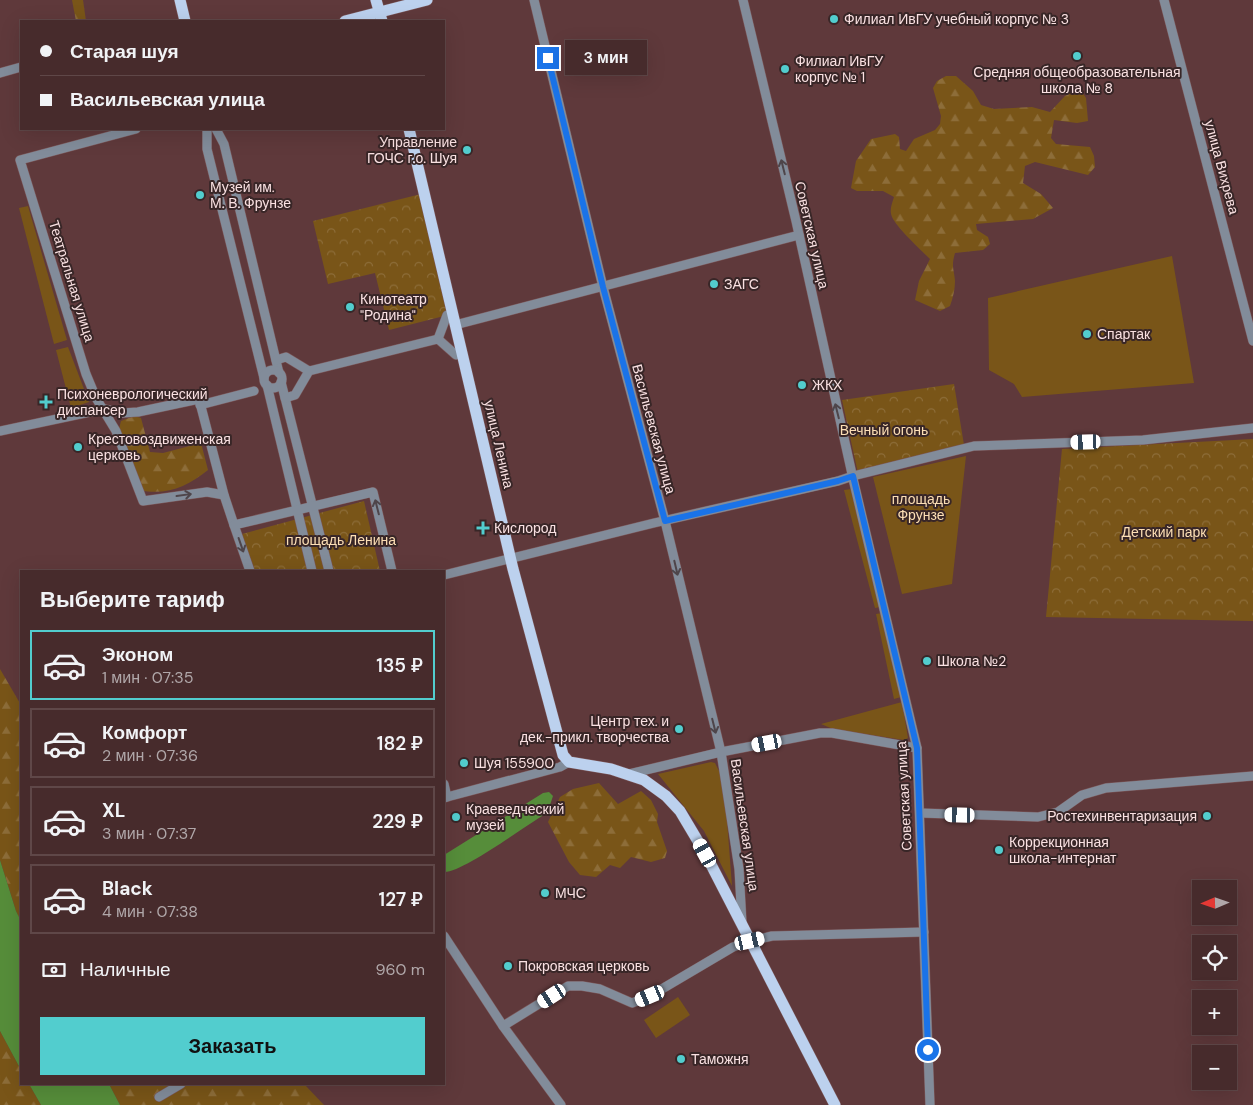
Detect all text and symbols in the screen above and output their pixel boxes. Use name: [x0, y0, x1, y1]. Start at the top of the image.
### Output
place label: Филиал ИвГУ учебный корпус № 3: [844, 10, 1069, 28]
marker: Филиал ИвГУ учебный корпус № 3: [828, 13, 840, 25]
text: Старая шуя: [70, 39, 179, 64]
callout: 3 мин: [566, 40, 648, 76]
route end: [537, 47, 559, 69]
text: 3 мин: [584, 47, 628, 68]
marker: Средняя общеобразовательная школа № 8: [1071, 50, 1083, 62]
place label: Филиал ИвГУ корпус № 1: [795, 52, 883, 86]
marker: Филиал ИвГУ корпус № 1: [779, 63, 791, 75]
place label: Средняя общеобразовательная школа № 8: [973, 63, 1181, 97]
text: Васильевская улица: [70, 87, 265, 112]
street label: улица Вихрева: [1201, 118, 1243, 216]
place label: Управление ГОЧС г.о. Шуя: [367, 133, 457, 167]
marker: Управление ГОЧС г.о. Шуя: [461, 144, 473, 156]
one-way arrow: [778, 160, 787, 176]
place label: Музей им. М. В. Фрунзе: [210, 178, 291, 212]
street label: Советская улица: [791, 179, 833, 291]
marker: Музей им. М. В. Фрунзе: [194, 189, 206, 201]
street label: Театральная улица: [45, 218, 99, 344]
place label: ЗАГС: [724, 275, 759, 293]
marker: ЗАГС: [708, 278, 720, 290]
place label: Кинотеатр "Родина": [360, 290, 427, 324]
marker: Кинотеатр "Родина": [344, 301, 356, 313]
place label: Спартак: [1097, 325, 1151, 343]
marker: Спартак: [1081, 328, 1093, 340]
street label: Васильевская улица: [628, 362, 680, 496]
place label: ЖКХ: [812, 376, 843, 394]
marker: ЖКХ: [796, 379, 808, 391]
place label: Психоневрологический диспансер: [57, 385, 208, 419]
marker: Психоневрологический диспансер: [39, 395, 53, 409]
street label: улица Ленина: [480, 398, 518, 490]
one-way arrow: [832, 404, 841, 420]
park label: Вечный огонь: [840, 421, 928, 439]
place label: Крестовоздвиженская церковь: [88, 430, 231, 464]
car: [1070, 434, 1101, 450]
marker: Крестовоздвиженская церковь: [72, 441, 84, 453]
one-way arrow: [175, 490, 191, 500]
park label: площадь Фрунзе: [892, 490, 950, 524]
one-way arrow: [372, 499, 381, 515]
place label: Кислород: [494, 519, 557, 537]
marker: Кислород: [476, 521, 490, 535]
park label: Детский парк: [1122, 523, 1207, 541]
park label: площадь Ленина: [286, 531, 396, 549]
one-way arrow: [237, 537, 246, 553]
one-way arrow: [672, 560, 681, 576]
text: Выберите тариф: [40, 585, 225, 614]
text: Эконом: [102, 642, 173, 667]
icon: car: [42, 643, 87, 688]
place label: Школа №2: [937, 652, 1006, 670]
text: 135 ₽: [376, 653, 423, 678]
marker: Школа №2: [921, 655, 933, 667]
text: 1 мин · 07:35: [102, 667, 193, 688]
place label: Центр тех. и дек.-прикл. творчества: [520, 712, 669, 746]
one-way arrow: [710, 718, 719, 734]
text: Комфорт: [102, 720, 187, 745]
icon: car: [42, 721, 87, 766]
marker: Центр тех. и дек.-прикл. творчества: [673, 723, 685, 735]
text: 182 ₽: [377, 731, 423, 756]
car: [750, 733, 783, 753]
street label: Советская улица: [892, 741, 916, 851]
text: 2 мин · 07:36: [102, 745, 198, 766]
place label: Шуя 155900: [474, 754, 554, 772]
marker: Шуя 155900: [458, 757, 470, 769]
street label: Васильевская улица: [727, 758, 763, 893]
text: XL: [102, 798, 125, 823]
icon: car: [42, 799, 87, 844]
place label: Краеведческий музей: [466, 800, 564, 834]
car: [944, 807, 975, 823]
place label: Ростехинвентаризация: [1047, 807, 1197, 825]
text: 229 ₽: [372, 809, 423, 834]
marker: Ростехинвентаризация: [1201, 810, 1213, 822]
marker: Краеведческий музей: [450, 811, 462, 823]
text: 3 мин · 07:37: [102, 823, 196, 844]
place label: Коррекционная школа-интернат: [1009, 833, 1117, 867]
car: [691, 836, 718, 870]
marker: Коррекционная школа-интернат: [993, 844, 1005, 856]
text: Black: [102, 876, 153, 901]
icon: car: [42, 877, 87, 922]
north arrow: [1192, 880, 1238, 925]
map controls: [1192, 880, 1237, 1090]
place label: МЧС: [555, 884, 586, 902]
text: 127 ₽: [379, 887, 423, 912]
marker: МЧС: [539, 887, 551, 899]
text: 4 мин · 07:38: [102, 901, 198, 922]
car: [733, 930, 766, 952]
button: locate: [1192, 935, 1237, 980]
icon: cash: [40, 956, 68, 984]
text: Наличные: [80, 957, 171, 982]
place label: Покровская церковь: [518, 957, 650, 975]
text: 960 m: [375, 959, 425, 980]
marker: Покровская церковь: [502, 960, 514, 972]
car: [535, 982, 568, 1010]
car: [633, 983, 666, 1009]
button: +: [1192, 990, 1237, 1035]
button: Заказать: [40, 1017, 425, 1075]
route start: [917, 1039, 939, 1061]
button: −: [1192, 1045, 1237, 1090]
place label: Таможня: [691, 1050, 749, 1068]
marker: Таможня: [675, 1053, 687, 1065]

